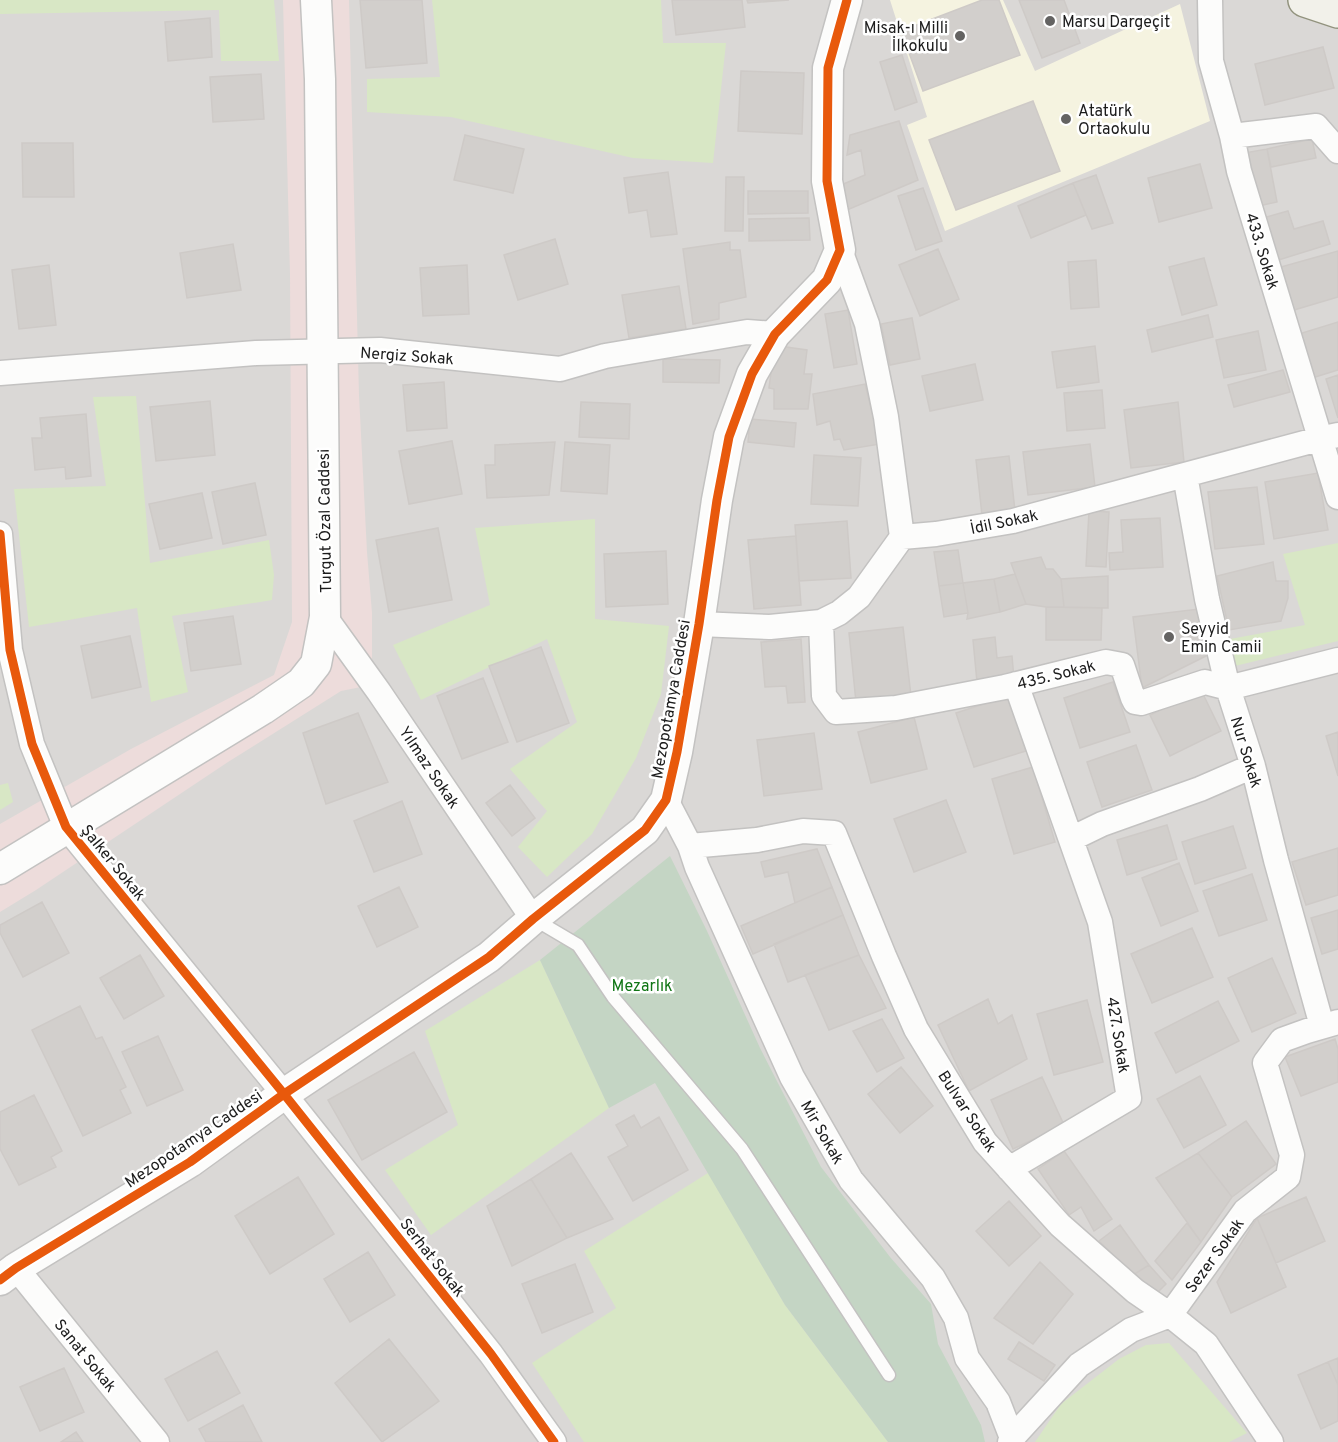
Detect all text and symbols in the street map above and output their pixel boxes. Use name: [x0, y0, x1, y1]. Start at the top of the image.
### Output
place label: Marsu Dargeçit: [1062, 13, 1170, 33]
marker: Marsu Dargeçit: [1043, 14, 1057, 28]
place label: Misak-ı Milli İlkokulu: [864, 19, 948, 57]
marker: Misak-ı Milli İlkokulu: [953, 29, 967, 43]
place label: Atatürk Ortaokulu: [1078, 102, 1150, 140]
marker: Atatürk Ortaokulu: [1059, 112, 1073, 126]
street label: 433. Sokak: [1240, 211, 1282, 293]
street label: Nergiz Sokak: [359, 344, 454, 370]
street label: Turgut Özal Caddesi: [313, 449, 337, 593]
street label: İdil Sokak: [968, 505, 1040, 540]
street label: Mezopotamya Caddesi: [648, 618, 696, 781]
place label: Seyyid Emin Camii: [1181, 620, 1262, 658]
marker: Seyyid Emin Camii: [1162, 630, 1176, 644]
street label: 435. Sokak: [1015, 657, 1098, 695]
street label: Nur Sokak: [1225, 714, 1265, 791]
street label: Yılmaz Sokak: [393, 723, 463, 813]
street label: Şalker Sokak: [76, 821, 149, 905]
park label: Mezarlık: [612, 977, 672, 997]
street label: 427. Sokak: [1101, 996, 1133, 1075]
street label: Bulvar Sokak: [932, 1067, 1000, 1157]
street label: Mezopotamya Caddesi: [122, 1086, 267, 1193]
street label: Mir Sokak: [795, 1098, 847, 1168]
street label: Serhat Sokak: [394, 1215, 468, 1302]
street label: Sezer Sokak: [1182, 1215, 1249, 1298]
street label: Sanat Sokak: [49, 1316, 120, 1397]

